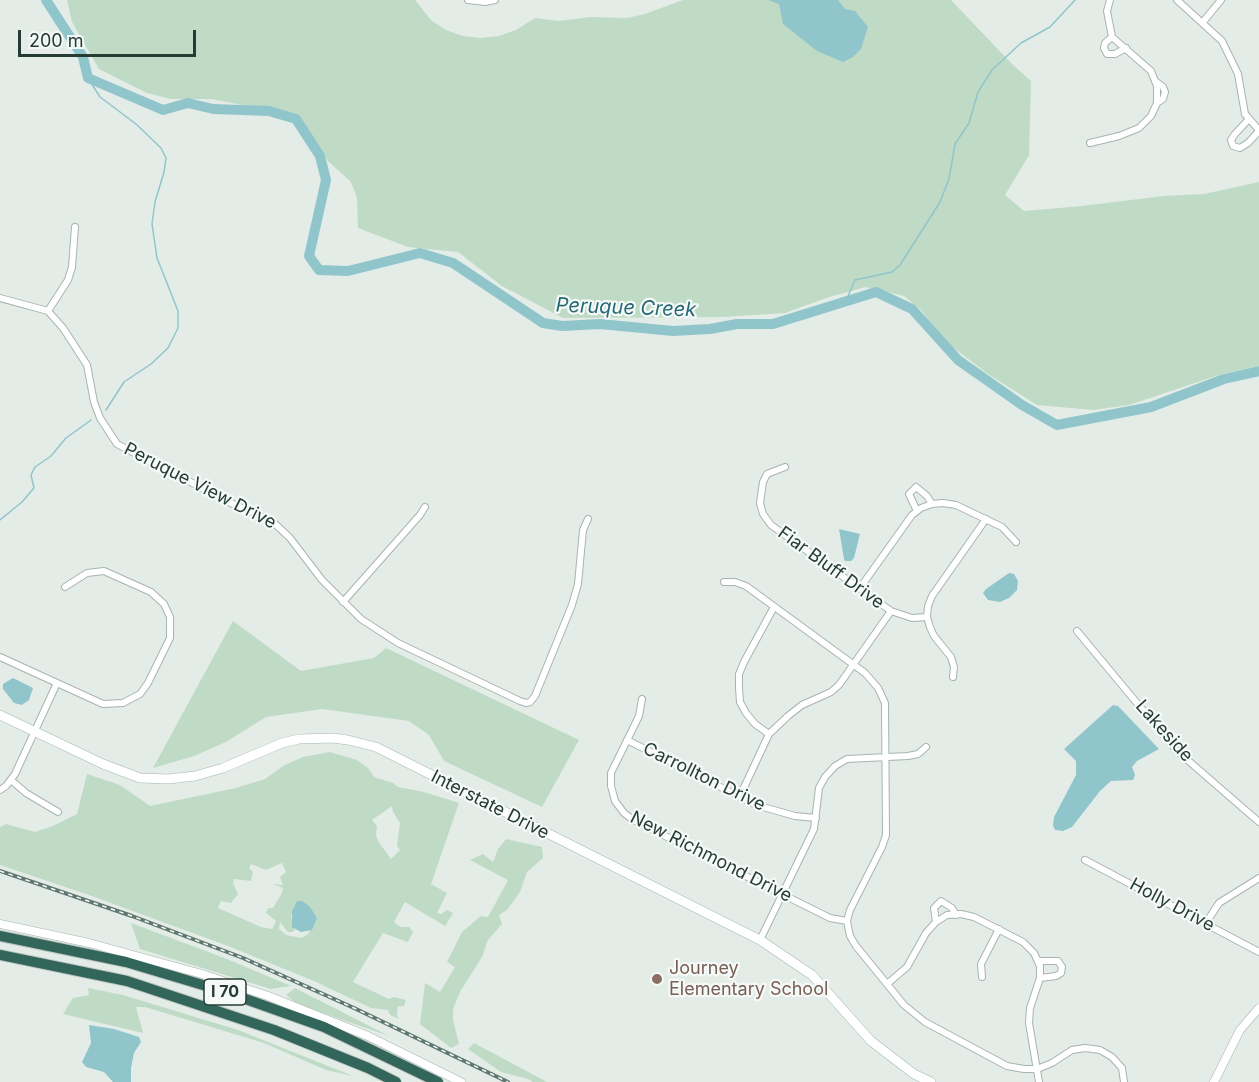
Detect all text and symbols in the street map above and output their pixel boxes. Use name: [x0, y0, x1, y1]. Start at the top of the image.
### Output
scale bar: [21, 18, 200, 56]
text: 200 m: [29, 30, 84, 51]
water label: Peruque Creek: [555, 294, 697, 322]
street label: Peruque View Drive: [120, 438, 280, 534]
street label: Fiar Bluff Drive: [774, 522, 888, 614]
street label: Lakeside: [1131, 696, 1197, 766]
street label: Carrollton Drive: [639, 738, 769, 816]
street label: Interstate Drive: [427, 766, 553, 844]
street label: New Richmond Drive: [627, 807, 795, 907]
street label: Holly Drive: [1126, 874, 1218, 936]
place label: Journey Elementary School: [669, 958, 828, 1000]
marker: Journey Elementary School: [650, 972, 664, 986]
road number: I 70: [204, 979, 246, 1005]

